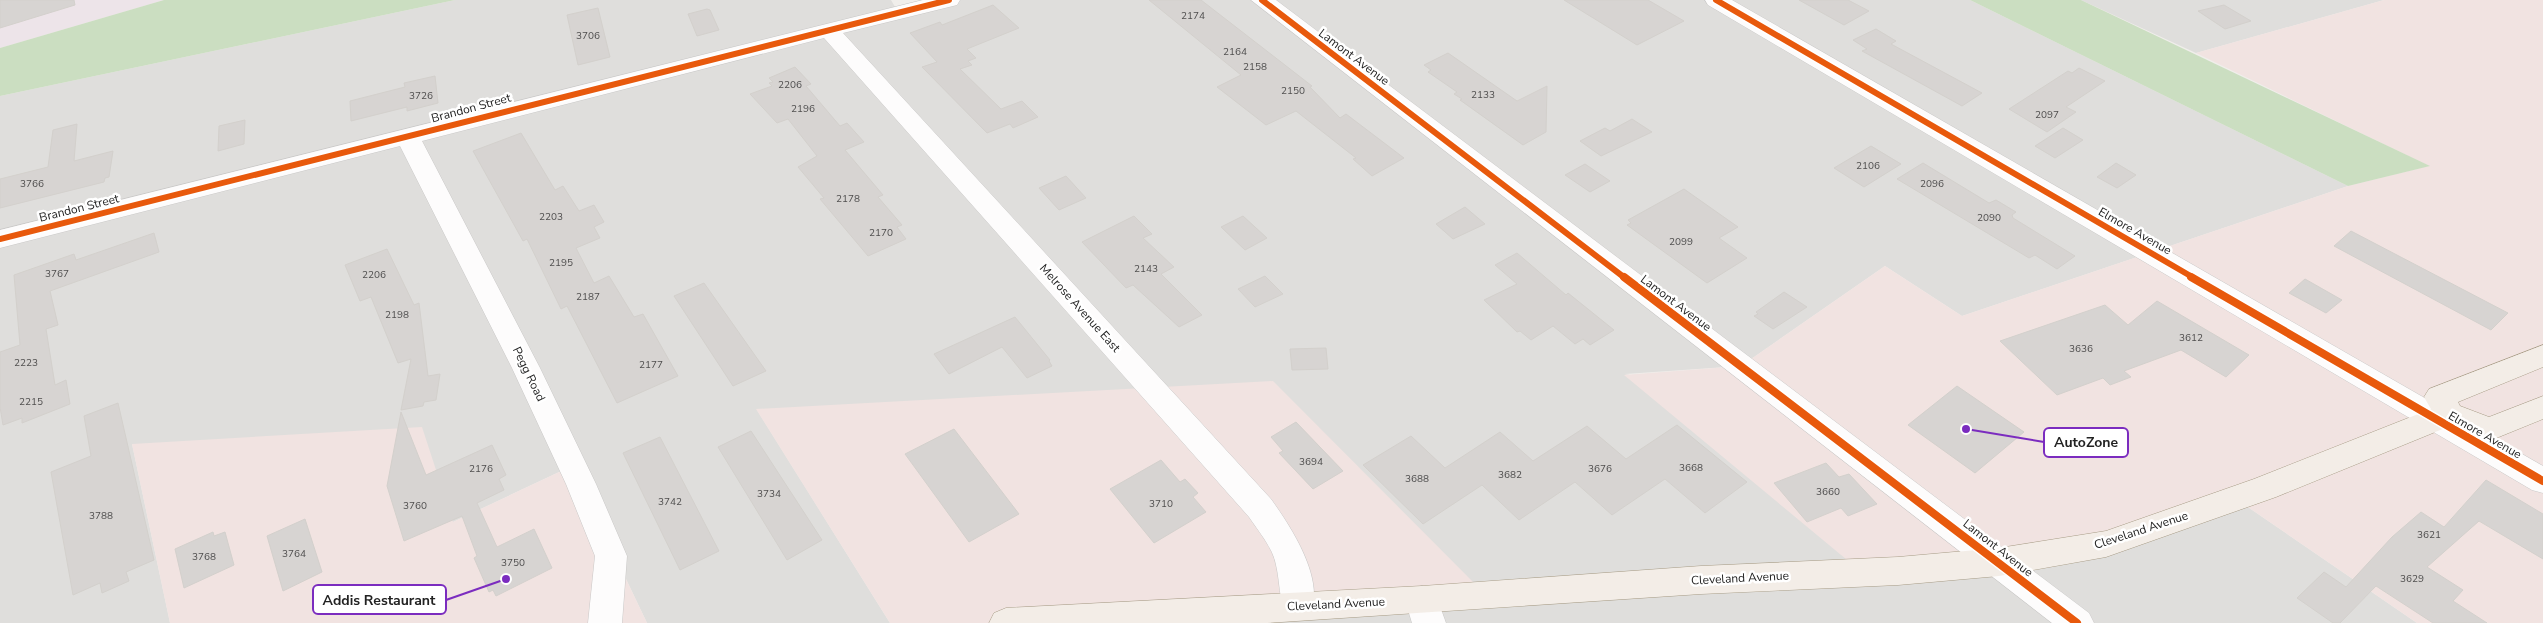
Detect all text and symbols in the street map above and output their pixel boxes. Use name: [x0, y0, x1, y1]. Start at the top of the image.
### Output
house number: 2174: [1181, 9, 1205, 23]
street label: Lamont Avenue: [1315, 25, 1393, 89]
house number: 3706: [576, 29, 600, 43]
house number: 2164: [1223, 45, 1247, 59]
house number: 2158: [1243, 60, 1267, 74]
house number: 2206: [778, 78, 802, 92]
house number: 2150: [1281, 84, 1305, 98]
house number: 2133: [1471, 88, 1495, 102]
house number: 3726: [409, 89, 433, 103]
street label: Brandon Street: [429, 89, 513, 126]
house number: 2196: [791, 102, 815, 116]
house number: 2097: [2035, 108, 2059, 122]
house number: 2106: [1856, 159, 1880, 173]
house number: 3766: [20, 177, 44, 191]
house number: 2096: [1920, 177, 1944, 191]
street label: Brandon Street: [37, 190, 121, 226]
house number: 2178: [836, 192, 860, 206]
street label: Elmore Avenue: [2095, 204, 2175, 258]
house number: 2203: [539, 210, 563, 224]
house number: 2090: [1977, 211, 2001, 225]
house number: 2170: [869, 226, 893, 240]
house number: 2099: [1669, 235, 1693, 249]
house number: 2195: [549, 256, 573, 270]
street label: Melrose Avenue East: [1036, 260, 1124, 356]
house number: 2143: [1134, 262, 1158, 276]
house number: 3767: [45, 267, 69, 281]
house number: 2206: [362, 268, 386, 282]
street label: Lamont Avenue: [1637, 271, 1715, 335]
house number: 2187: [576, 290, 600, 304]
house number: 2198: [385, 308, 409, 322]
house number: 3612: [2179, 331, 2203, 345]
house number: 3636: [2069, 342, 2093, 356]
street label: Pegg Road: [509, 344, 549, 404]
house number: 2223: [14, 356, 38, 370]
house number: 2177: [639, 358, 663, 372]
house number: 2215: [19, 395, 43, 409]
street label: Elmore Avenue: [2445, 408, 2525, 462]
callout: AutoZone: [2044, 428, 2128, 457]
text: AutoZone: [2054, 433, 2118, 452]
house number: 3694: [1299, 455, 1323, 469]
house number: 3668: [1679, 461, 1703, 475]
house number: 2176: [469, 462, 493, 476]
house number: 3676: [1588, 462, 1612, 476]
house number: 3682: [1498, 468, 1522, 482]
house number: 3688: [1405, 472, 1429, 486]
house number: 3660: [1816, 485, 1840, 499]
house number: 3734: [757, 487, 781, 501]
house number: 3742: [658, 495, 682, 509]
house number: 3710: [1149, 497, 1173, 511]
house number: 3760: [403, 499, 427, 513]
street label: Cleveland Avenue: [2092, 507, 2190, 553]
house number: 3788: [89, 509, 113, 523]
street label: Lamont Avenue: [1960, 516, 2036, 580]
house number: 3621: [2417, 528, 2441, 542]
house number: 3764: [282, 547, 306, 561]
house number: 3768: [192, 550, 216, 564]
house number: 3750: [501, 556, 525, 570]
street label: Cleveland Avenue: [1691, 567, 1789, 589]
house number: 3629: [2400, 572, 2424, 586]
callout: Addis Restaurant: [313, 585, 446, 614]
text: Addis Restaurant: [323, 591, 436, 610]
street label: Cleveland Avenue: [1287, 593, 1385, 615]

